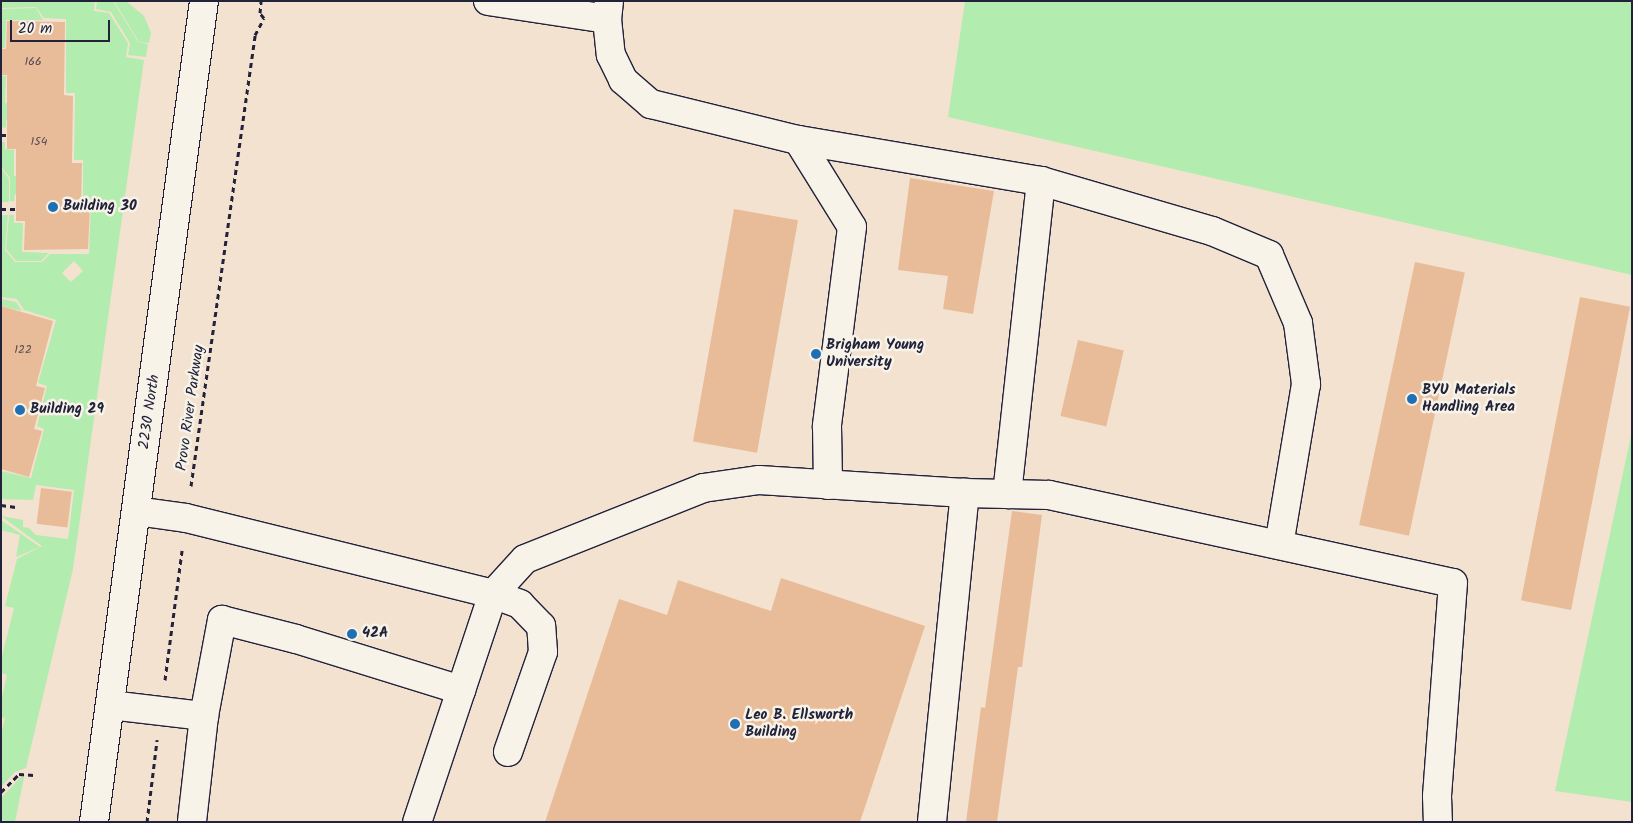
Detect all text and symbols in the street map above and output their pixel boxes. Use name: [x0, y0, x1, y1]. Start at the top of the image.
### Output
scale bar: [12, 10, 112, 42]
text: 20 m: [18, 17, 52, 41]
house number: 166: [24, 55, 42, 69]
house number: 154: [31, 135, 47, 149]
place label: Building 30: [63, 198, 137, 216]
marker: Building 30: [47, 201, 59, 213]
place label: Brigham Young University: [826, 336, 924, 371]
house number: 122: [14, 343, 32, 357]
street label: Provo River Parkway: [173, 344, 209, 472]
marker: Brigham Young University: [810, 348, 822, 360]
street label: 2230 North: [136, 373, 164, 451]
place label: BYU Materials Handling Area: [1422, 381, 1516, 416]
marker: BYU Materials Handling Area: [1406, 393, 1418, 405]
place label: Building 29: [30, 401, 104, 419]
marker: Building 29: [14, 404, 26, 416]
place label: 42A: [362, 625, 388, 643]
marker: 42A: [346, 628, 358, 640]
place label: Leo B. Ellsworth Building: [745, 706, 853, 741]
marker: Leo B. Ellsworth Building: [729, 718, 741, 730]

